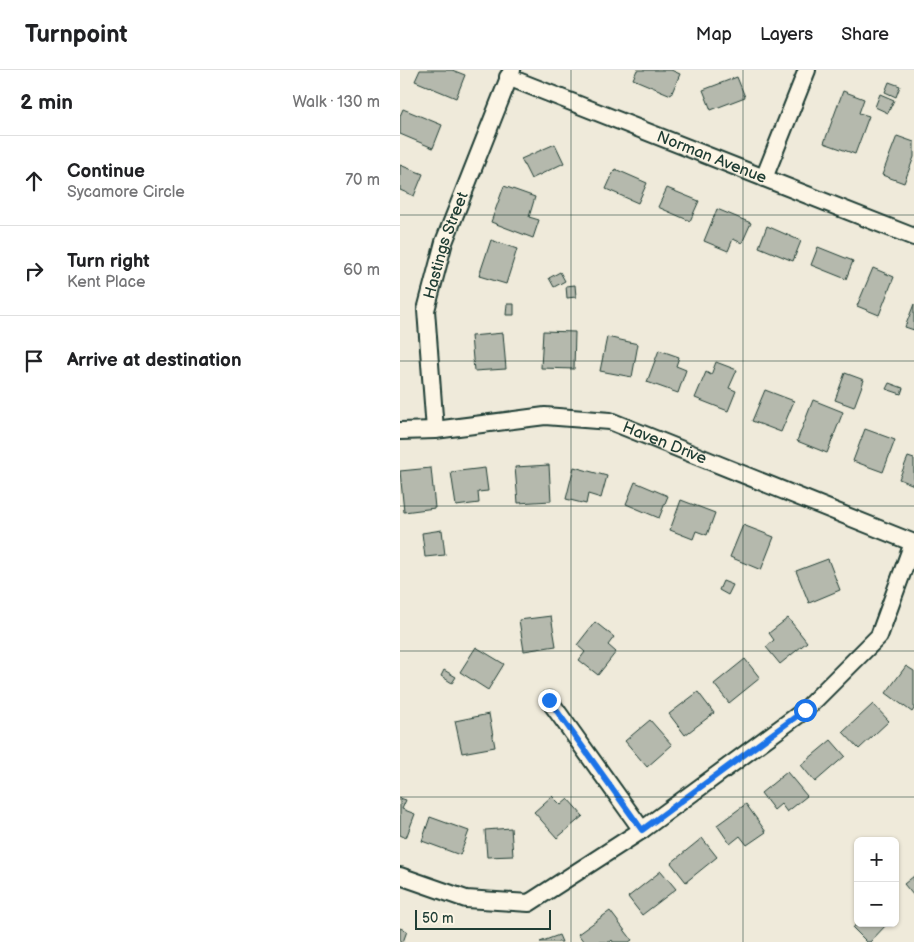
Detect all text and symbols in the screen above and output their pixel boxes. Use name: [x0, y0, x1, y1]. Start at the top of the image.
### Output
text: Turnpoint: [25, 20, 128, 49]
text: Map: [696, 24, 732, 45]
text: Layers: [760, 24, 813, 45]
text: Share: [841, 24, 889, 45]
text: 2 min: [20, 90, 73, 115]
text: Walk · 130 m: [292, 93, 380, 112]
street label: Norman Avenue: [654, 127, 770, 188]
text: Continue: [67, 160, 145, 183]
icon: ahead: [20, 167, 48, 195]
text: 70 m: [345, 171, 380, 190]
text: Sycamore Circle: [67, 183, 185, 202]
street label: Hastings Street: [420, 189, 472, 301]
text: Turn right: [67, 250, 150, 273]
icon: right: [20, 257, 48, 285]
text: 60 m: [343, 261, 380, 280]
text: Kent Place: [67, 273, 145, 292]
icon: arrive: [20, 347, 48, 375]
text: Arrive at destination: [67, 349, 242, 372]
street label: Haven Drive: [620, 418, 710, 468]
route end: [538, 689, 561, 712]
route start: [794, 699, 817, 722]
map controls: [854, 837, 899, 927]
button: +: [854, 837, 899, 882]
button: −: [854, 882, 899, 927]
scale bar: [415, 907, 551, 930]
text: 50 m: [422, 910, 454, 927]

